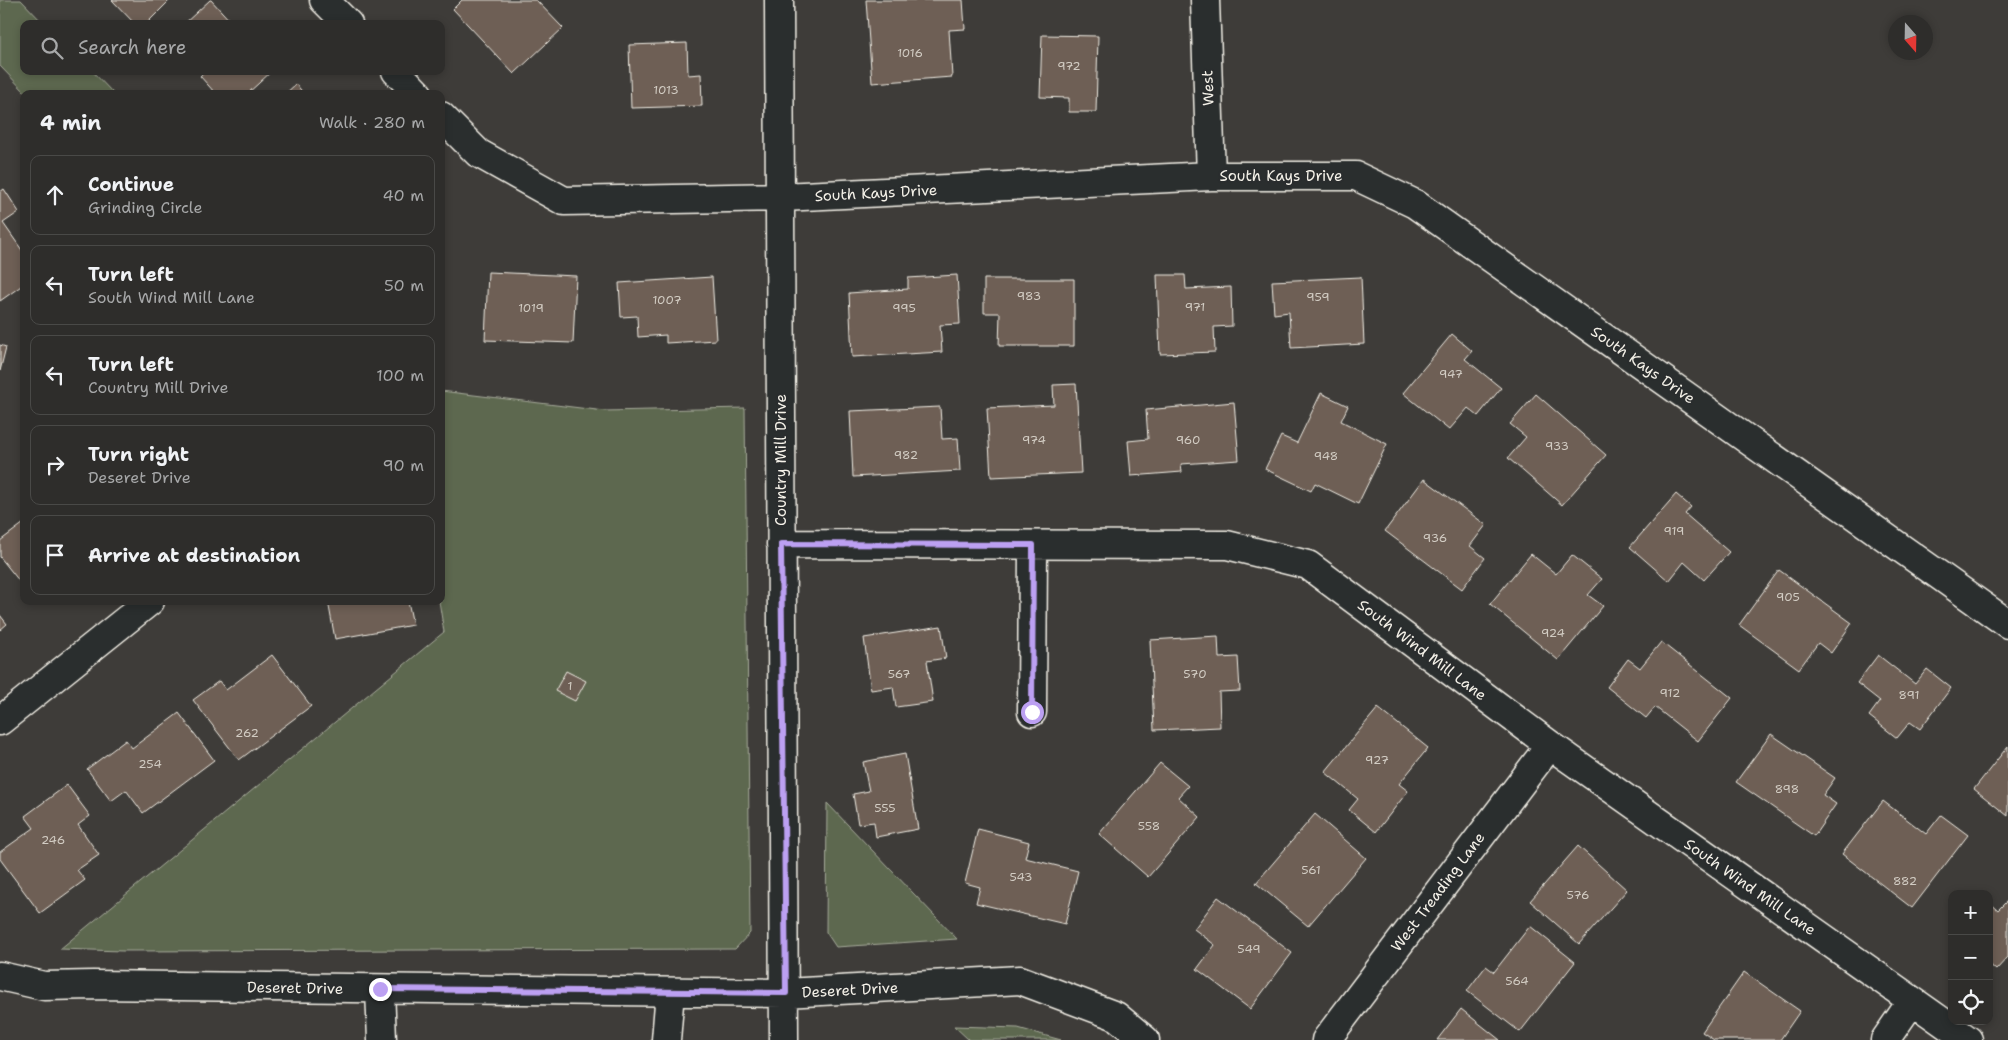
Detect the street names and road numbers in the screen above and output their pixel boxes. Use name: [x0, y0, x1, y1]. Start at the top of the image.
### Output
street label: West: [1197, 70, 1219, 106]
street label: South Kays Drive: [1220, 166, 1342, 186]
street label: South Kays Drive: [814, 180, 938, 206]
street label: South Kays Drive: [1587, 322, 1699, 408]
street label: Country Mill Drive: [771, 394, 791, 526]
street label: South Wind Mill Lane: [1354, 595, 1490, 705]
street label: West Treading Lane: [1387, 828, 1489, 956]
street label: South Wind Mill Lane: [1680, 834, 1820, 940]
street label: Deseret Drive: [247, 977, 343, 999]
street label: Deseret Drive: [801, 977, 899, 1003]

